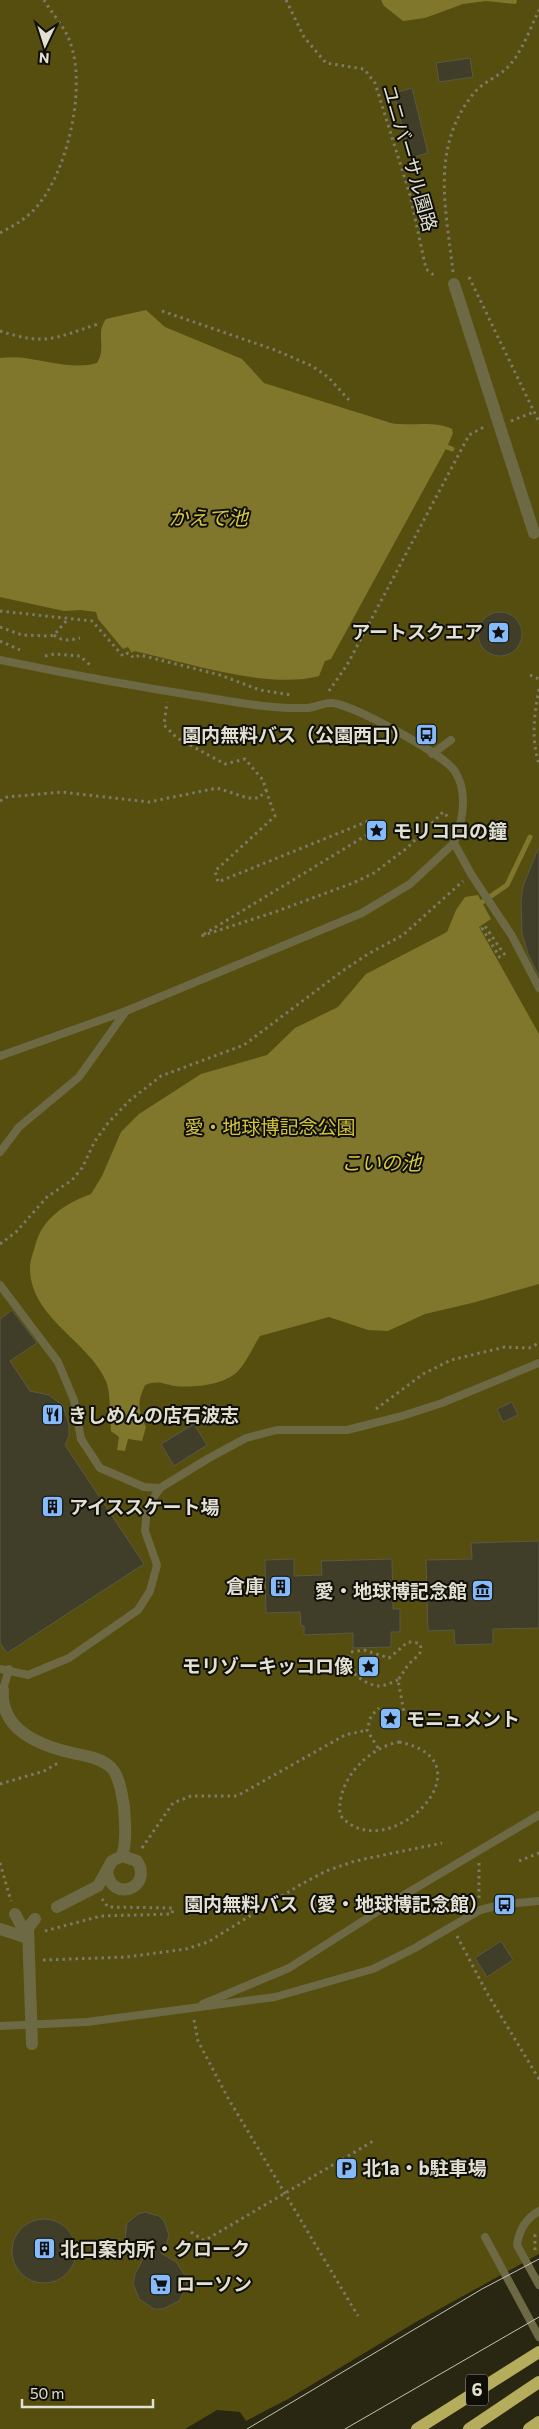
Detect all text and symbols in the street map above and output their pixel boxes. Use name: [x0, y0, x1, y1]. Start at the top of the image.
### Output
north arrow: [20, 20, 70, 70]
text: N: [38, 50, 50, 67]
street label: ユニバーサル園路: [379, 82, 442, 234]
water label: かえで池: [168, 505, 250, 529]
place label: アートスクエア: [351, 620, 483, 643]
place icon: アートスクエア: [487, 620, 511, 644]
place label: 園内無料バス（公園西口）: [182, 723, 410, 746]
bus stop icon: 園内無料バス（公園西口）: [414, 723, 438, 747]
place icon: モリコロの鐘: [365, 819, 389, 843]
place label: モリコロの鐘: [393, 819, 507, 842]
park label: 愛・地球博記念公園: [184, 1115, 356, 1138]
water label: こいの池: [341, 1150, 423, 1174]
restaurant icon: きしめんの店石波志: [40, 1403, 64, 1427]
place label: きしめんの店石波志: [68, 1403, 239, 1426]
building icon: アイススケート場: [41, 1495, 65, 1519]
place label: アイススケート場: [69, 1495, 219, 1518]
place label: 倉庫: [226, 1574, 264, 1597]
building icon: 倉庫: [268, 1574, 292, 1598]
place label: 愛・地球博記念館: [315, 1579, 467, 1602]
museum icon: 愛・地球博記念館: [471, 1579, 495, 1603]
place label: モリゾーキッコロ像: [182, 1654, 353, 1677]
place icon: モリゾーキッコロ像: [357, 1654, 381, 1678]
place icon: モニュメント: [378, 1707, 402, 1731]
place label: モニュメント: [406, 1707, 520, 1730]
place label: 園内無料バス（愛・地球博記念館）: [184, 1892, 488, 1915]
bus stop icon: 園内無料バス（愛・地球博記念館）: [492, 1892, 516, 1916]
parking icon: 北1a・b駐車場: [334, 2156, 358, 2180]
place label: 北1a・b駐車場: [362, 2156, 487, 2179]
building icon: 北口案内所・クローク: [32, 2237, 56, 2261]
place label: 北口案内所・クローク: [60, 2237, 250, 2260]
supermarket icon: ローソン: [148, 2272, 172, 2296]
place label: ローソン: [176, 2272, 252, 2295]
road number: 6: [466, 2374, 488, 2406]
scale bar: [22, 2376, 154, 2408]
text: 50 m: [30, 2384, 64, 2402]

